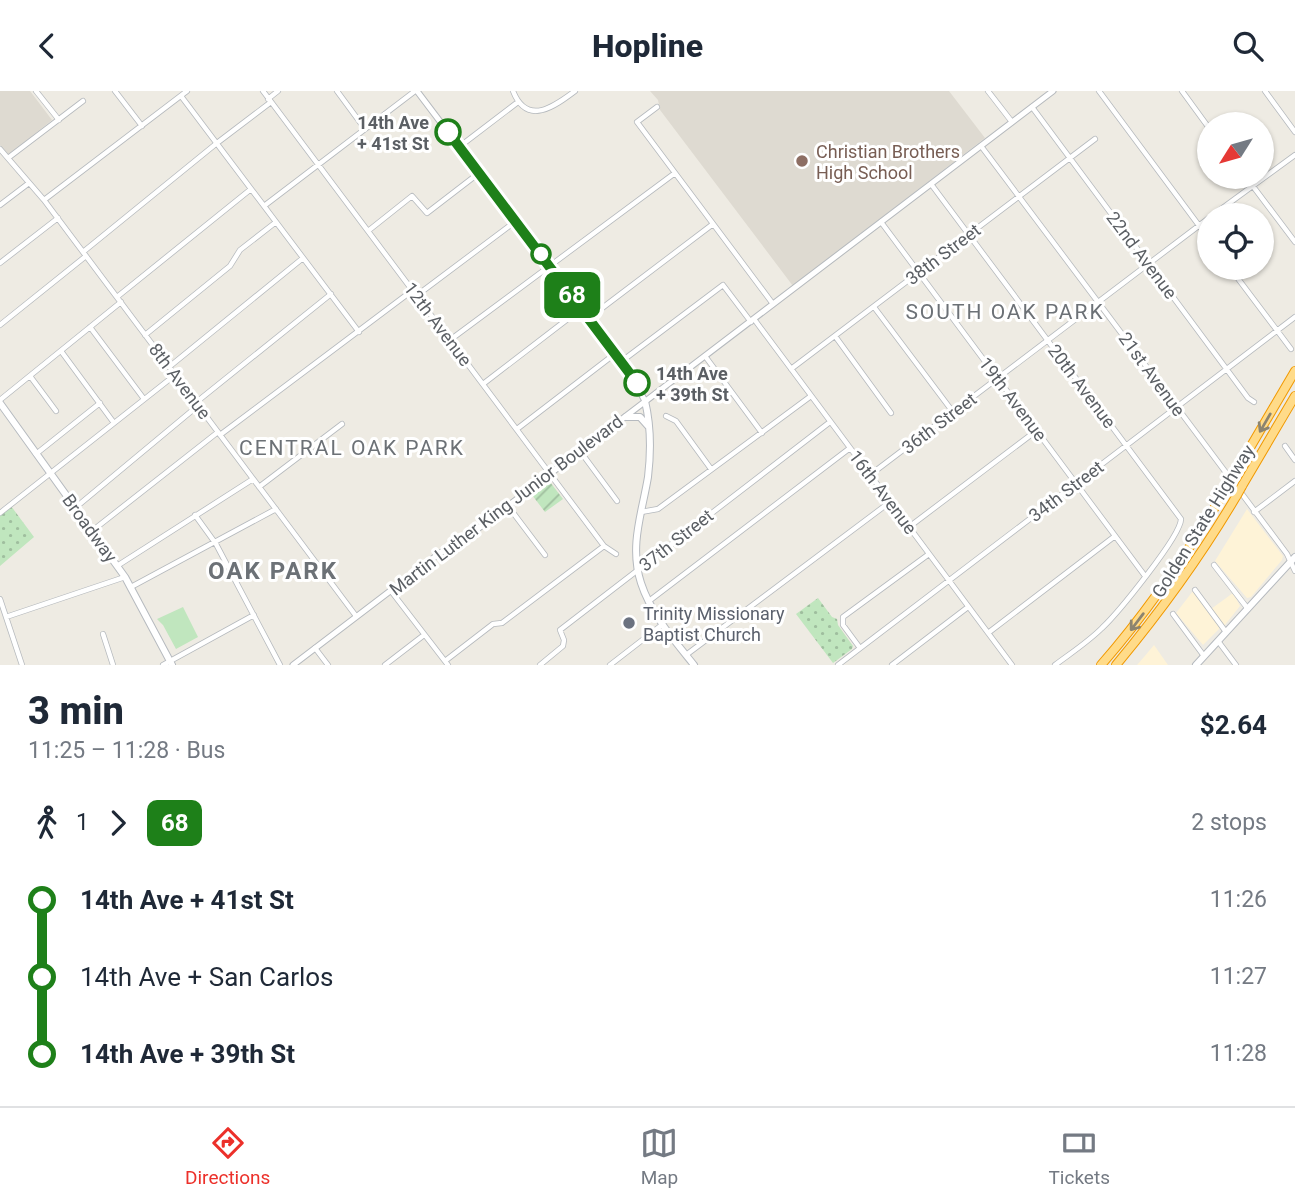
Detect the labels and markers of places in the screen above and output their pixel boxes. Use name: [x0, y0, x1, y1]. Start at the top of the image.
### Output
place label: 14th Ave + 41st St: [357, 112, 429, 154]
marker: 14th Ave + 41st St: [435, 119, 461, 145]
place label: Christian Brothers High School: [816, 141, 960, 183]
marker: Christian Brothers High School: [794, 153, 810, 169]
unlabelled marker: [531, 244, 551, 264]
place label: 14th Ave + 39th St: [656, 363, 729, 405]
marker: 14th Ave + 39th St: [624, 370, 650, 396]
place label: Trinity Missionary Baptist Church: [643, 603, 785, 645]
marker: Trinity Missionary Baptist Church: [621, 615, 637, 631]

